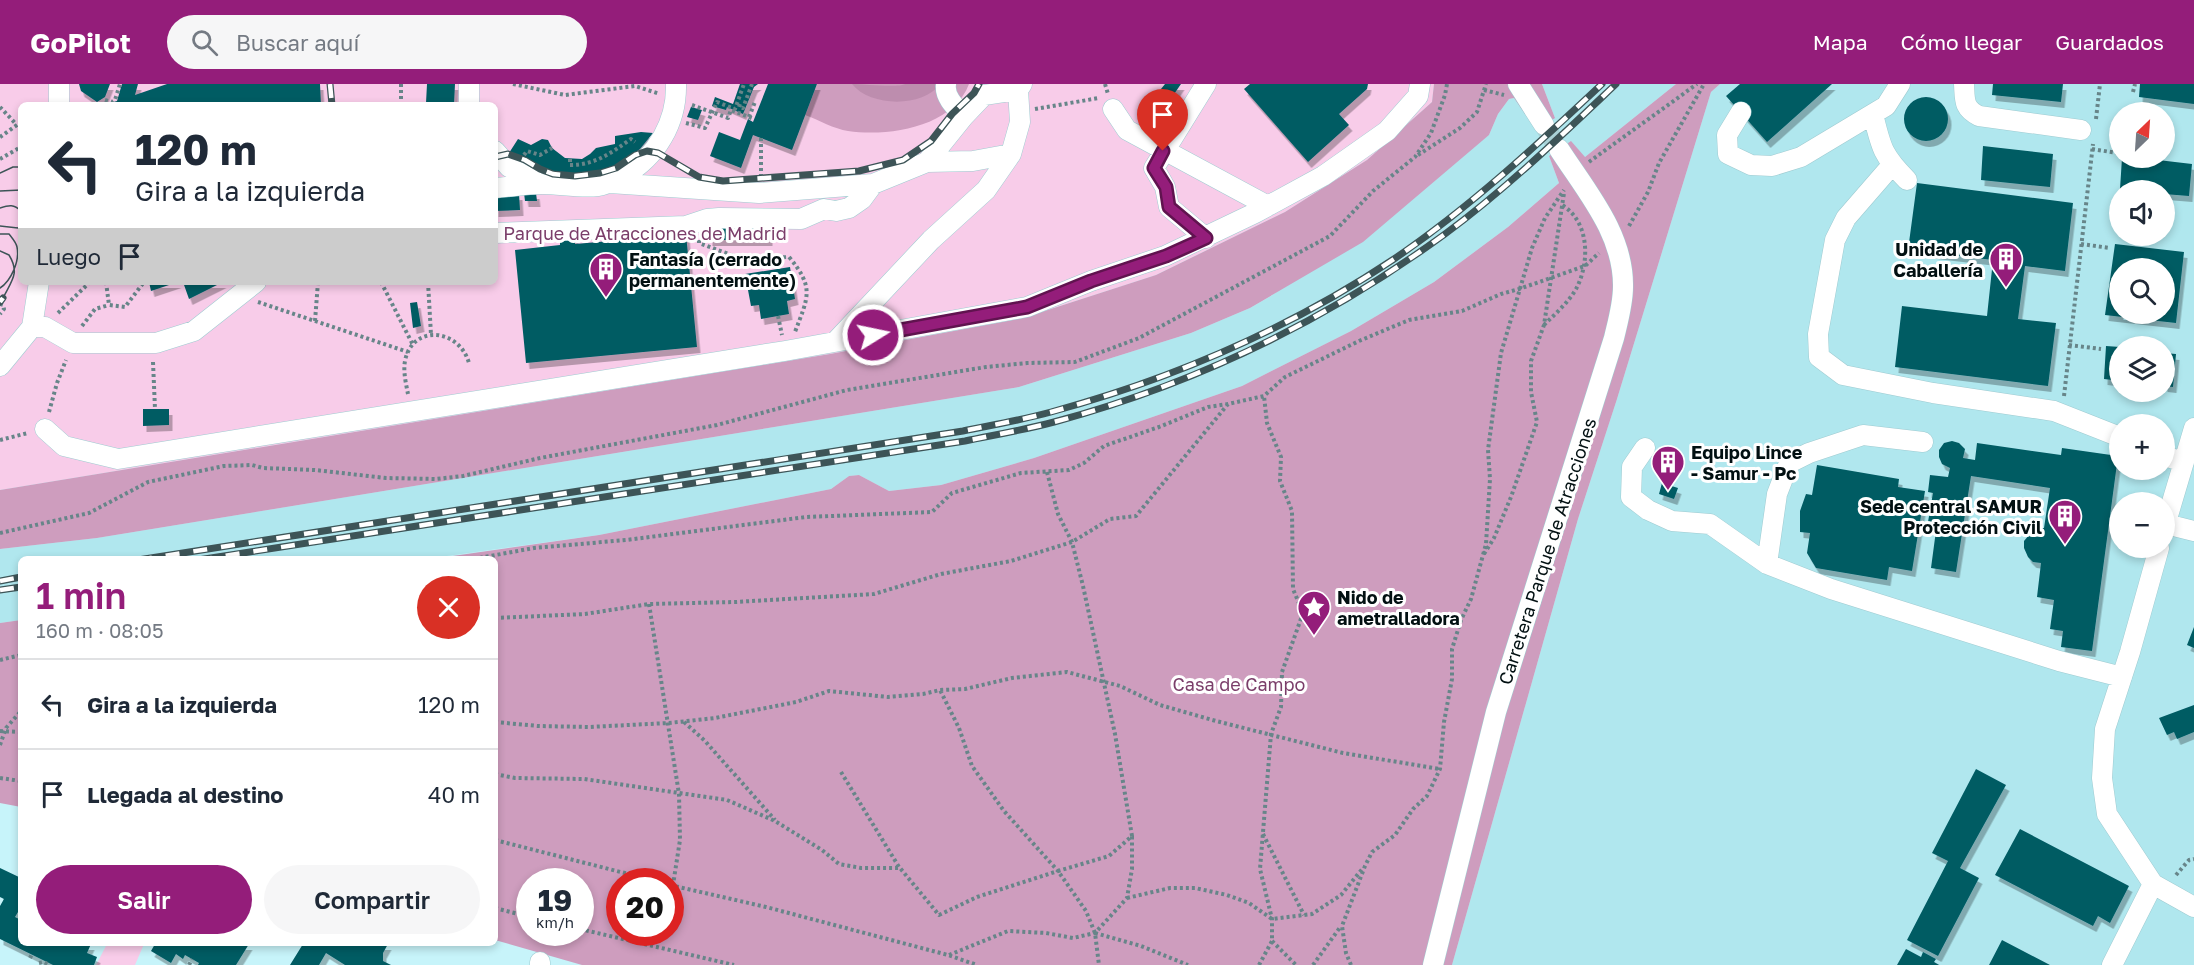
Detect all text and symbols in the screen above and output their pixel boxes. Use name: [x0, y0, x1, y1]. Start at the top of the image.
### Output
search box: [167, 15, 587, 69]
text: GoPilot: [30, 26, 131, 59]
icon: search: [188, 26, 221, 59]
text: Buscar aquí: [236, 29, 359, 56]
text: Mapa: [1813, 29, 1868, 55]
text: Cómo llegar: [1901, 29, 2022, 55]
text: Guardados: [2055, 29, 2164, 55]
pin: [1137, 89, 1188, 151]
icon: arrive: [1146, 98, 1179, 131]
north arrow: [2109, 102, 2175, 168]
map controls: [2109, 102, 2175, 558]
text: 120 m: [135, 124, 257, 174]
icon: left: [36, 126, 114, 204]
text: Gira a la izquierda: [135, 175, 365, 207]
button: sound: [2109, 180, 2175, 246]
park label: Parque de Atracciones de Madrid: [503, 222, 787, 244]
place label: Unidad de Caballería: [1893, 238, 1983, 281]
icon: arrive: [113, 240, 146, 273]
building icon: Unidad de Caballería: [1988, 241, 2024, 288]
text: Luego: [36, 243, 101, 270]
place label: Fantasía (cerrado permanentemente): [629, 248, 796, 291]
building icon: Fantasía (cerrado permanentemente): [588, 251, 624, 298]
button: search: [2109, 258, 2175, 324]
position arrow: [841, 303, 905, 367]
button: layers: [2109, 336, 2175, 402]
button: +: [2109, 414, 2175, 480]
street label: Carretera Parque de Atracciones: [1493, 415, 1601, 687]
place label: Equipo Lince - Samur - Pc: [1691, 441, 1803, 484]
building icon: Equipo Lince - Samur - Pc: [1650, 444, 1686, 491]
button: −: [2109, 492, 2175, 558]
place label: Sede central SAMUR Protección Civil: [1860, 495, 2042, 538]
building icon: Sede central SAMUR Protección Civil: [2047, 498, 2083, 545]
text: 1 min: [36, 574, 126, 617]
button: close: [417, 576, 480, 639]
place label: Nido de ametralladora: [1337, 586, 1460, 629]
place icon: Nido de ametralladora: [1296, 589, 1332, 636]
text: 160 m · 08:05: [36, 618, 164, 642]
park label: Casa de Campo: [1173, 673, 1305, 695]
icon: left: [36, 688, 69, 721]
text: Gira a la izquierda: [87, 691, 277, 718]
text: 120 m: [418, 691, 480, 718]
icon: arrive: [36, 778, 69, 811]
text: Llegada al destino: [87, 781, 284, 808]
text: 40 m: [428, 781, 480, 808]
button: Salir: [36, 865, 252, 934]
button: Compartir: [264, 865, 480, 934]
speed limit sign: 20: [606, 868, 684, 946]
text: 19: [538, 882, 572, 918]
text: km/h: [536, 913, 574, 931]

